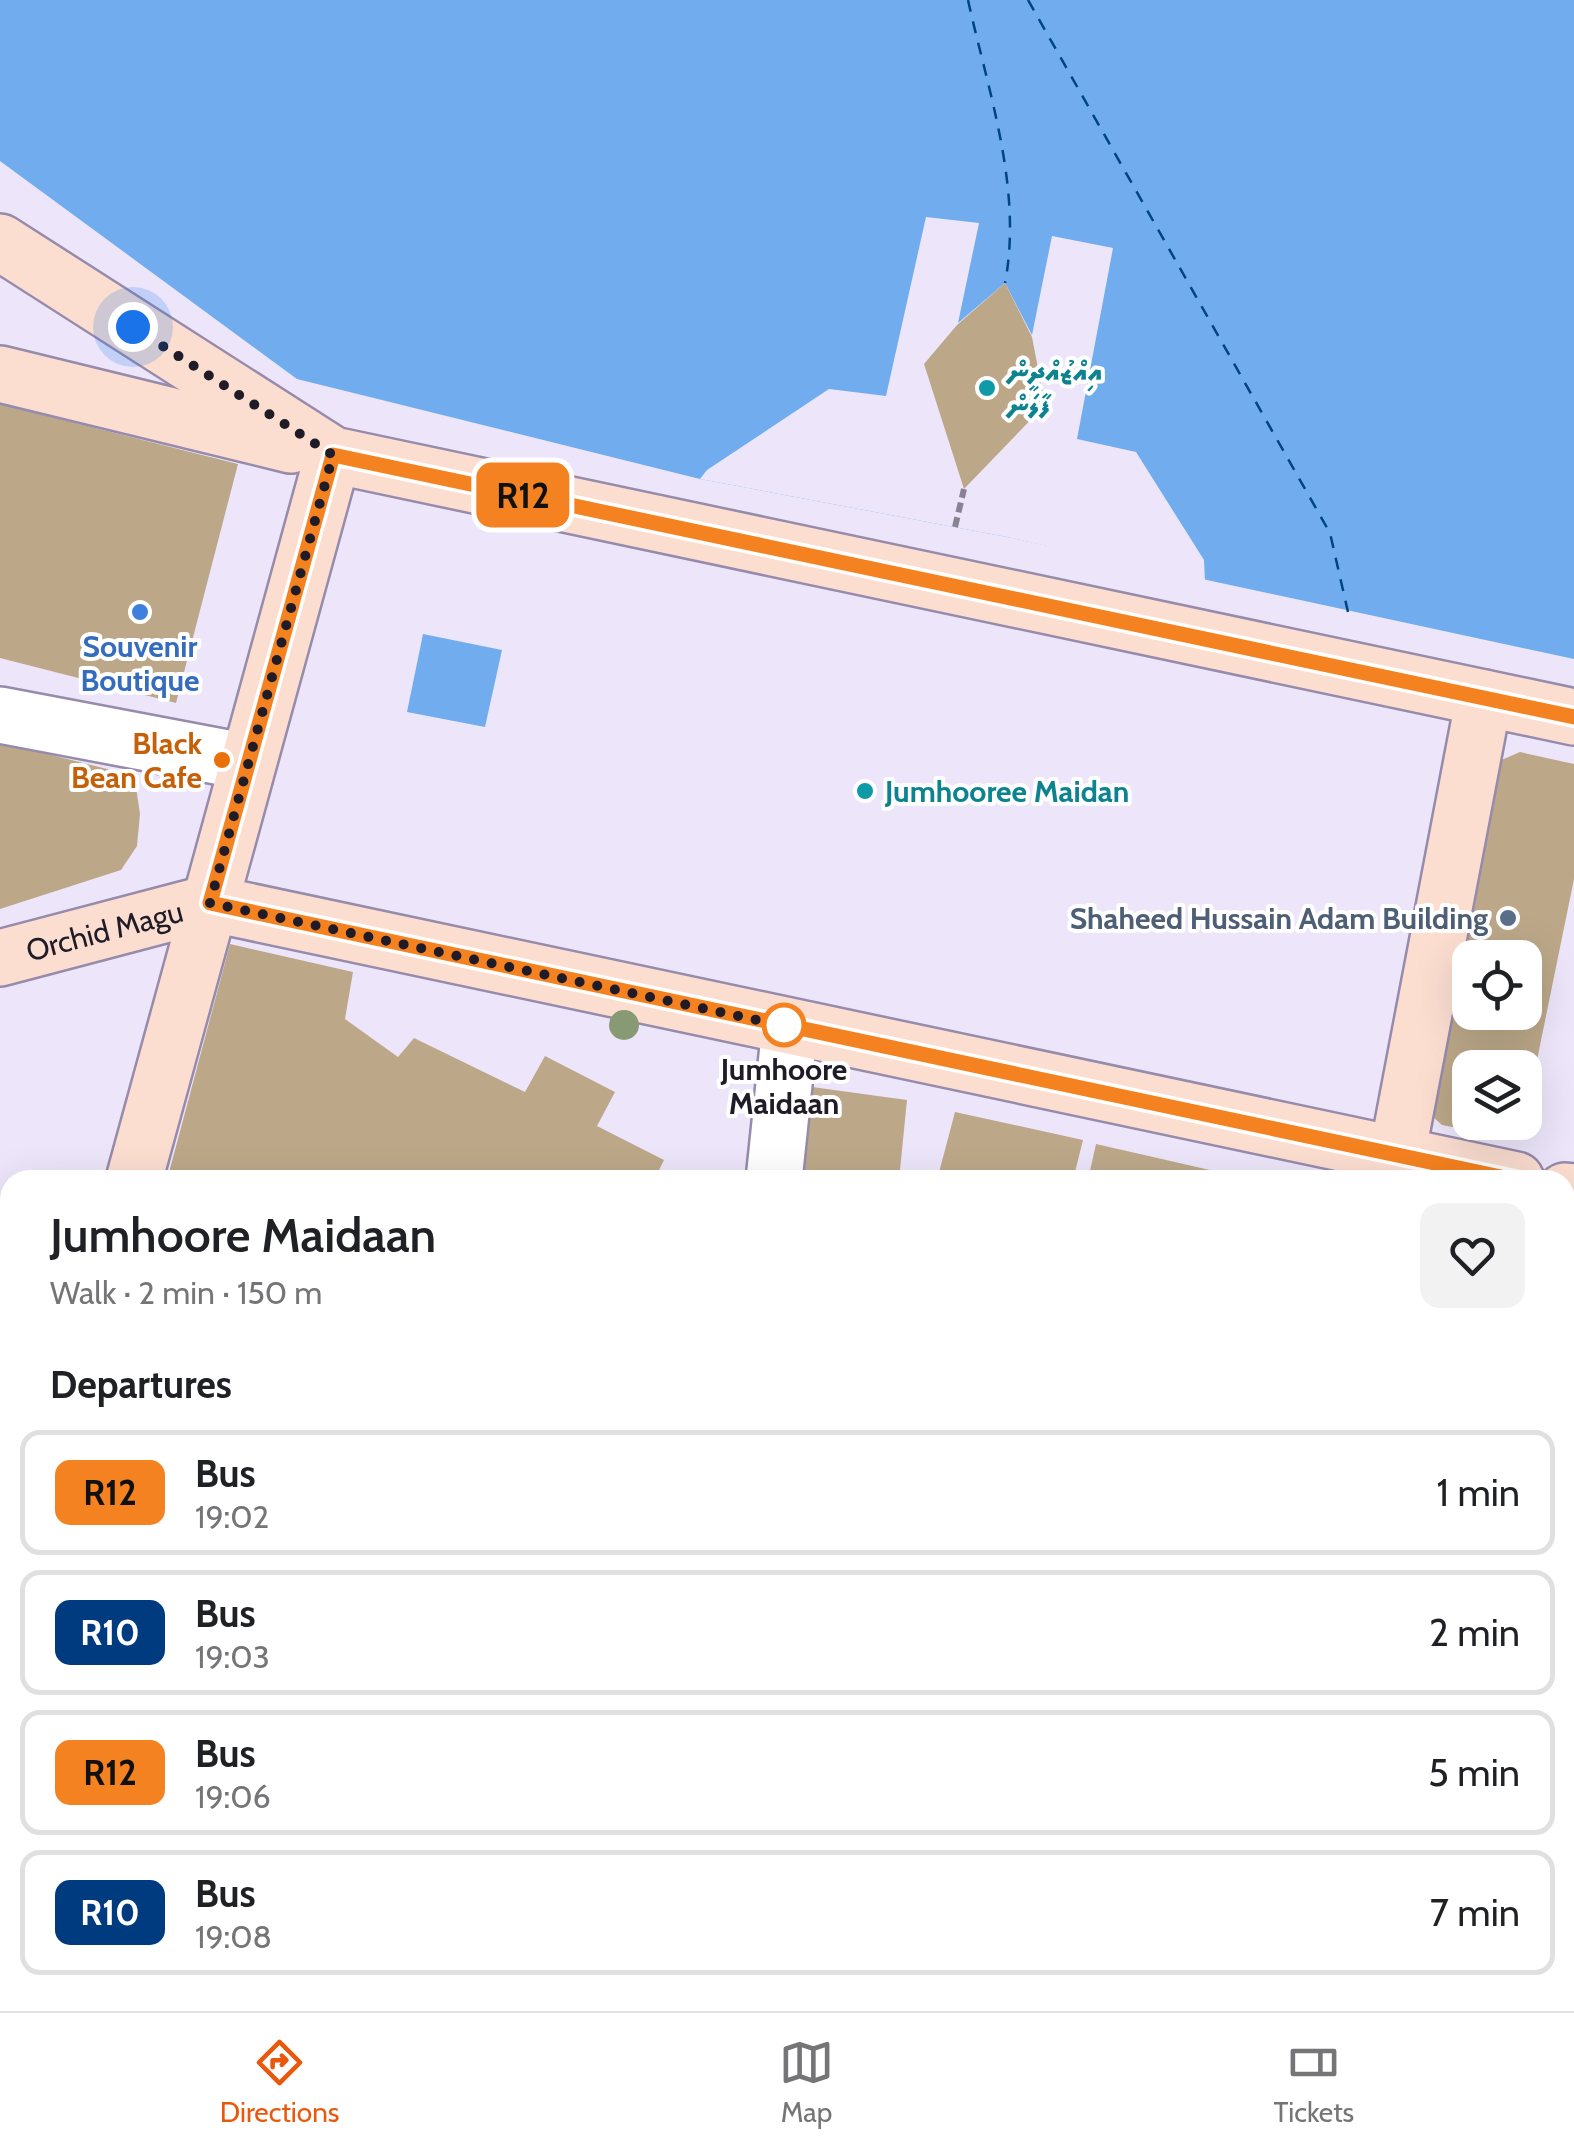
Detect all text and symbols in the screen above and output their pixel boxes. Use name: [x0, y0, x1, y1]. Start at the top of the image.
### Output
your location: [108, 302, 158, 352]
place label: އިއްޒުއްދީން ފާލަން: [1005, 353, 1102, 424]
marker: އިއްޒުއްދީން ފާލަން: [976, 377, 998, 399]
line badge: R12: [466, 462, 580, 528]
text: R12: [496, 474, 550, 517]
marker: Souvenir Boutique: [129, 601, 151, 623]
place label: Souvenir Boutique: [80, 628, 200, 699]
place label: Black Bean Cafe: [71, 725, 202, 796]
marker: Black Bean Cafe: [211, 749, 233, 771]
place label: Jumhooree Maidan: [884, 773, 1129, 810]
marker: Jumhooree Maidan: [854, 780, 876, 802]
street label: Orchid Magu: [22, 892, 187, 969]
place label: Shaheed Hussain Adam Building: [1070, 900, 1488, 937]
marker: Shaheed Hussain Adam Building: [1497, 907, 1519, 929]
map controls: [1452, 940, 1542, 1140]
button: locate: [1452, 940, 1542, 1030]
marker: Jumhoore Maidaan: [763, 1004, 805, 1046]
button: layers: [1452, 1050, 1542, 1140]
place label: Jumhoore Maidaan: [720, 1051, 847, 1122]
button: heart: [1420, 1203, 1525, 1308]
text: Jumhoore Maidaan: [50, 1206, 436, 1264]
text: Walk · 2 min · 150 m: [50, 1273, 322, 1312]
text: Departures: [50, 1361, 232, 1408]
text: Bus: [195, 1450, 256, 1497]
text: 1 min: [1436, 1469, 1520, 1516]
text: R12: [83, 1471, 137, 1514]
text: 19:02: [195, 1497, 269, 1536]
text: Bus: [195, 1590, 256, 1637]
text: 2 min: [1429, 1609, 1520, 1656]
text: R10: [80, 1611, 140, 1654]
text: 19:03: [195, 1637, 270, 1676]
text: Bus: [195, 1730, 256, 1777]
text: 5 min: [1428, 1749, 1520, 1796]
text: R12: [83, 1751, 137, 1794]
text: 19:06: [195, 1777, 271, 1816]
text: Bus: [195, 1870, 256, 1917]
text: 7 min: [1430, 1889, 1520, 1936]
text: R10: [80, 1891, 140, 1934]
text: 19:08: [195, 1917, 272, 1956]
tab: Directions: [220, 2035, 339, 2129]
tab: Map: [779, 2035, 834, 2129]
tab: Tickets: [1274, 2035, 1354, 2129]

